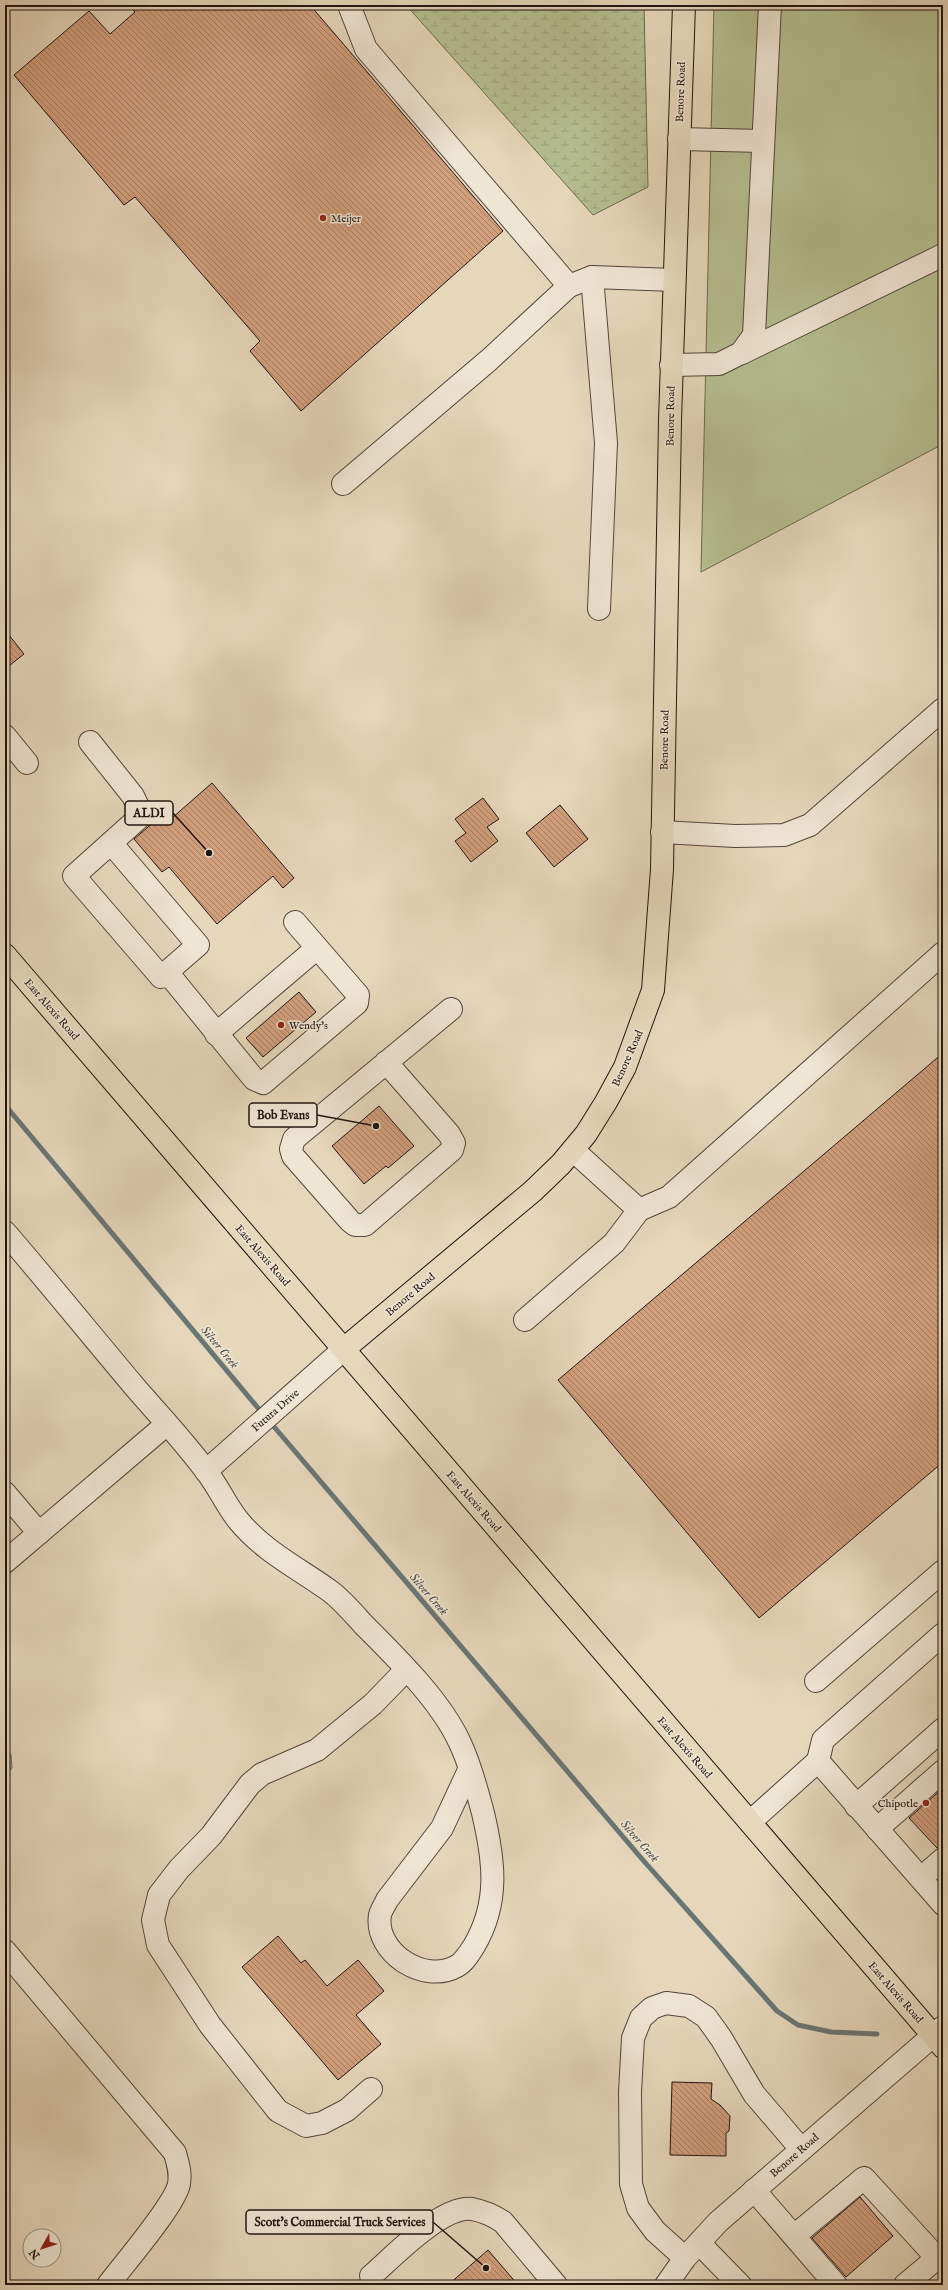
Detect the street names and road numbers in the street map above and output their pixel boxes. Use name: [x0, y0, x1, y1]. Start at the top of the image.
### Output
street label: Benore Road: [673, 61, 689, 122]
street label: Benore Road: [663, 386, 679, 446]
street label: Benore Road: [657, 710, 673, 770]
street label: East Alexis Road: [21, 976, 82, 1044]
street label: Benore Road: [609, 1028, 647, 1089]
street label: East Alexis Road: [232, 1222, 293, 1290]
street label: Benore Road: [383, 1270, 438, 1320]
street label: Futura Drive: [249, 1386, 302, 1435]
street label: East Alexis Road: [443, 1468, 504, 1536]
street label: East Alexis Road: [654, 1714, 715, 1782]
street label: East Alexis Road: [865, 1959, 926, 2027]
street label: Benore Road: [767, 2131, 822, 2181]

